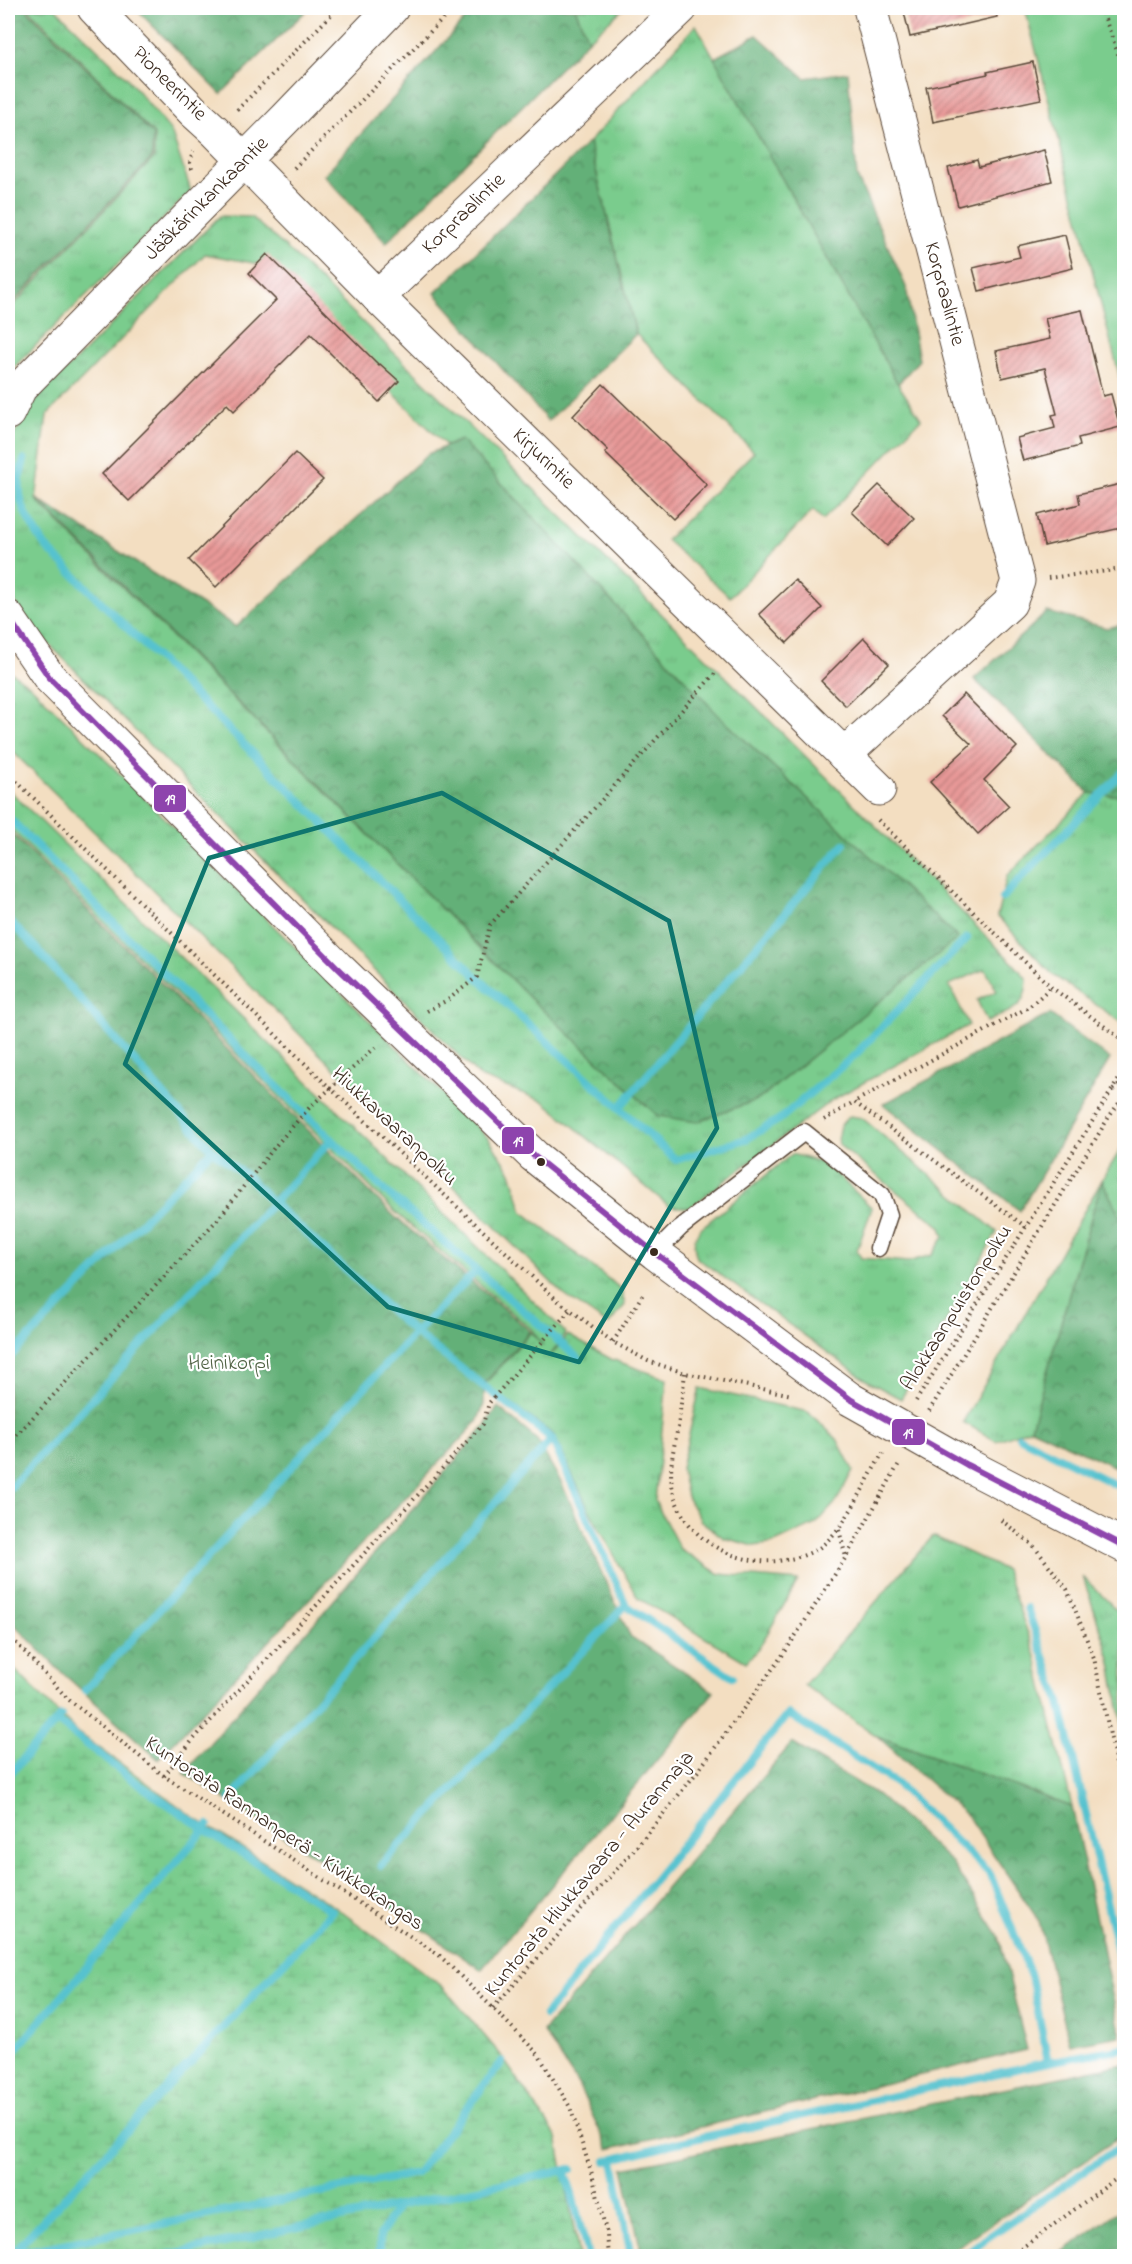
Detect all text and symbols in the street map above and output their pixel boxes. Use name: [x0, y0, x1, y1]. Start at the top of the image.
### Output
street label: Pioneerintie: [125, 40, 214, 129]
street label: Jääkärinkankaantie: [138, 130, 276, 268]
street label: Korpraalintie: [415, 166, 513, 262]
street label: Korpraalintie: [916, 239, 972, 350]
street label: Kirjurintie: [505, 421, 582, 497]
line badge: 19: [153, 784, 187, 813]
text: 19: [165, 788, 175, 812]
street label: Hiukkavaaranpolku: [324, 1060, 464, 1194]
line badge: 19: [501, 1126, 535, 1155]
text: 19: [513, 1130, 523, 1154]
unlabelled marker: [535, 1156, 547, 1168]
street label: Alokkaanpuistonpolku: [894, 1219, 1020, 1397]
unlabelled marker: [648, 1246, 660, 1258]
park label: Heinikorpi: [188, 1349, 270, 1379]
line badge: 19: [891, 1418, 926, 1446]
text: 19: [903, 1422, 913, 1446]
street label: Kuntorata Rannanperä - Kivikkokangas: [137, 1729, 429, 1941]
street label: Kuntorata Hiukkavaara - Auranmaja: [478, 1745, 702, 2003]

